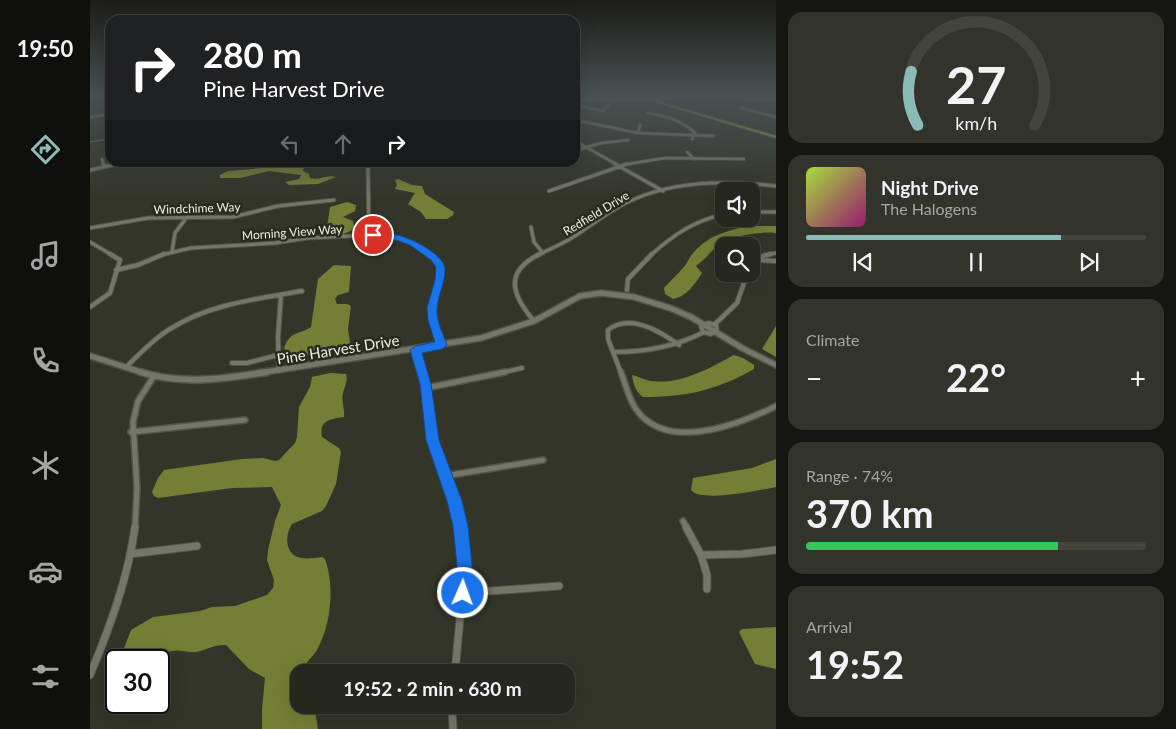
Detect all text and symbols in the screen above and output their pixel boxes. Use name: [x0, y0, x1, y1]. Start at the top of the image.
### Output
text: 280 m: [203, 33, 302, 75]
text: 19:50: [17, 35, 73, 62]
icon: right: [120, 35, 185, 100]
text: 27: [946, 53, 1006, 115]
text: Pine Harvest Drive: [203, 75, 385, 102]
text: km/h: [955, 112, 997, 134]
icon: left: [276, 130, 304, 158]
icon: ahead: [329, 130, 357, 158]
icon: right: [382, 130, 410, 158]
icon: directions: [28, 132, 63, 167]
text: Night Drive: [881, 176, 979, 199]
map controls: [715, 182, 760, 282]
button: sound: [715, 182, 760, 227]
street label: Redfield Drive: [560, 187, 632, 239]
street label: Windchime Way: [153, 199, 241, 217]
text: The Halogens: [881, 199, 977, 218]
pin: [352, 214, 394, 256]
street label: Morning View Way: [241, 221, 343, 243]
icon: arrive: [359, 221, 387, 249]
button: search: [715, 237, 760, 282]
icon: music: [28, 238, 63, 273]
icon: previous: [849, 248, 877, 276]
icon: pause: [962, 248, 990, 276]
icon: next: [1075, 248, 1103, 276]
street label: Pine Harvest Drive: [275, 330, 401, 368]
text: Climate: [806, 330, 859, 349]
icon: phone: [28, 343, 63, 378]
text: 22°: [946, 354, 1006, 400]
text: −: [806, 361, 822, 395]
text: +: [1130, 361, 1146, 395]
icon: climate: [28, 448, 63, 483]
text: Range · 74%: [806, 466, 893, 485]
text: 370 km: [806, 490, 934, 536]
icon: car: [28, 554, 63, 589]
position arrow: [436, 566, 488, 618]
text: Arrival: [806, 617, 852, 636]
text: 19:52: [806, 641, 904, 687]
speed limit sign: 30: [105, 649, 170, 714]
icon: filters: [28, 659, 63, 694]
text: 19:52 · 2 min · 630 m: [343, 677, 522, 700]

